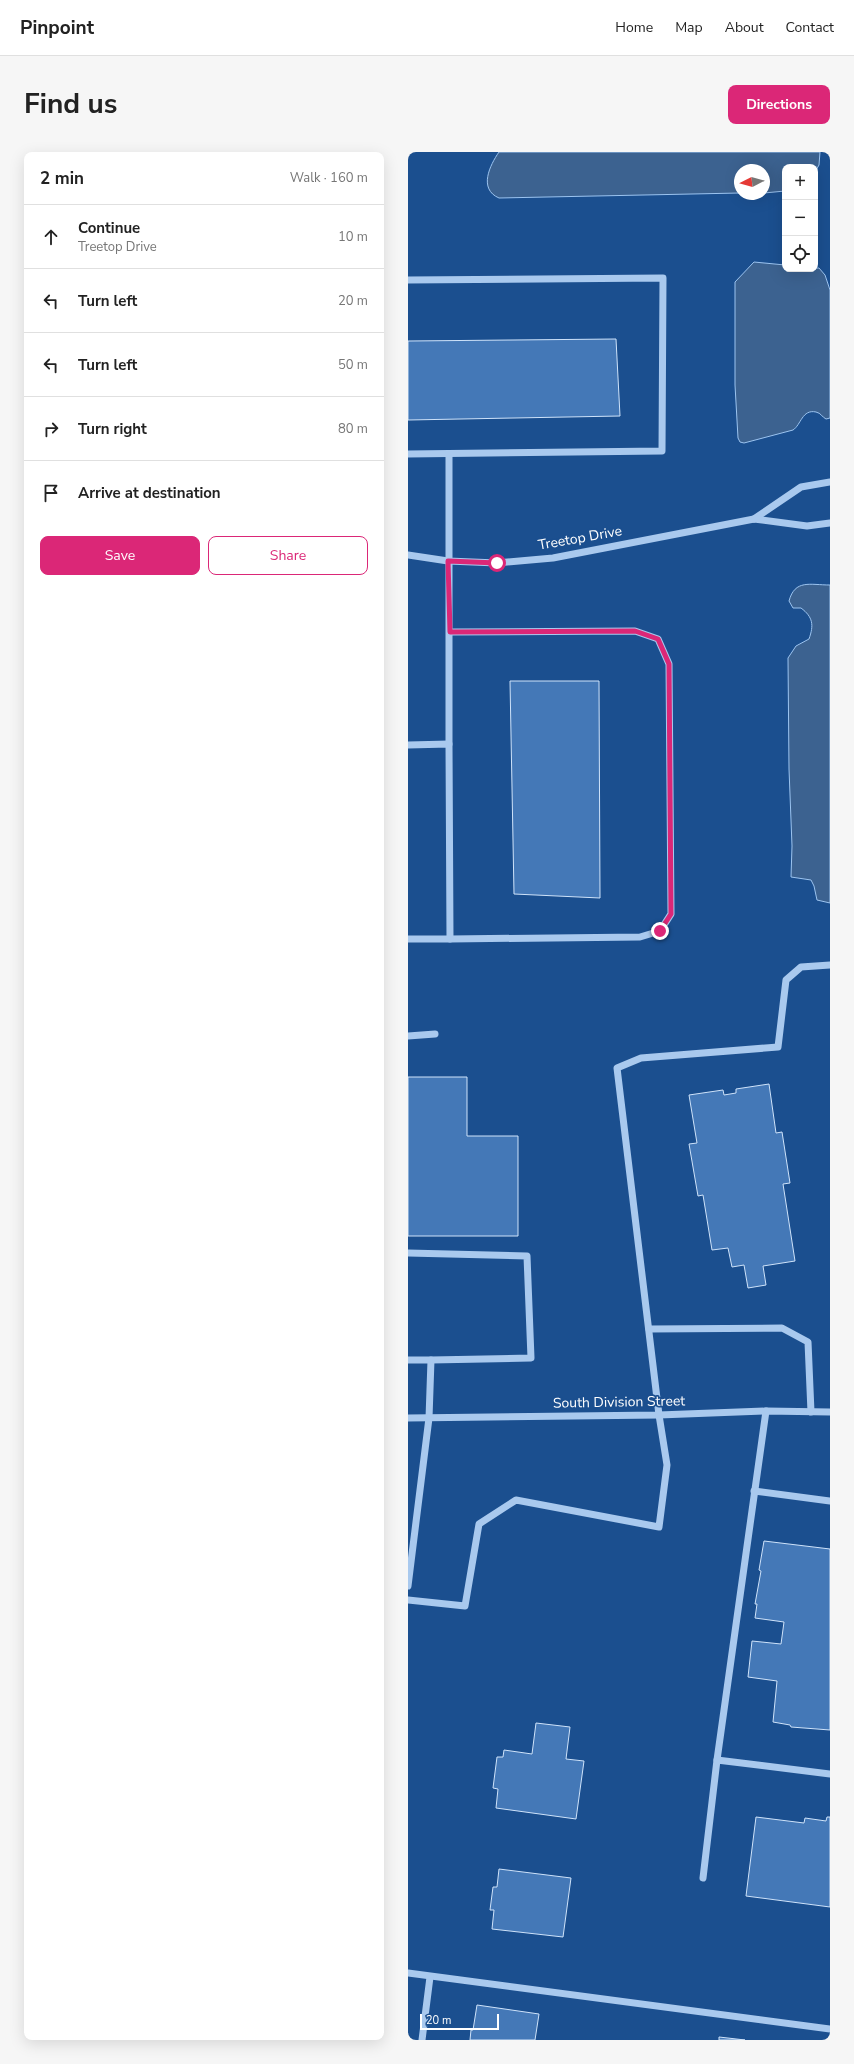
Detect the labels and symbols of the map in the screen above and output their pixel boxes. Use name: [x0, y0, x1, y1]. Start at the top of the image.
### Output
north arrow: [734, 164, 770, 200]
street label: Treetop Drive: [537, 521, 623, 555]
route start: [488, 554, 506, 572]
route end: [651, 922, 669, 940]
street label: South Division Street: [553, 1391, 685, 1413]
scale bar: [420, 2012, 499, 2031]

